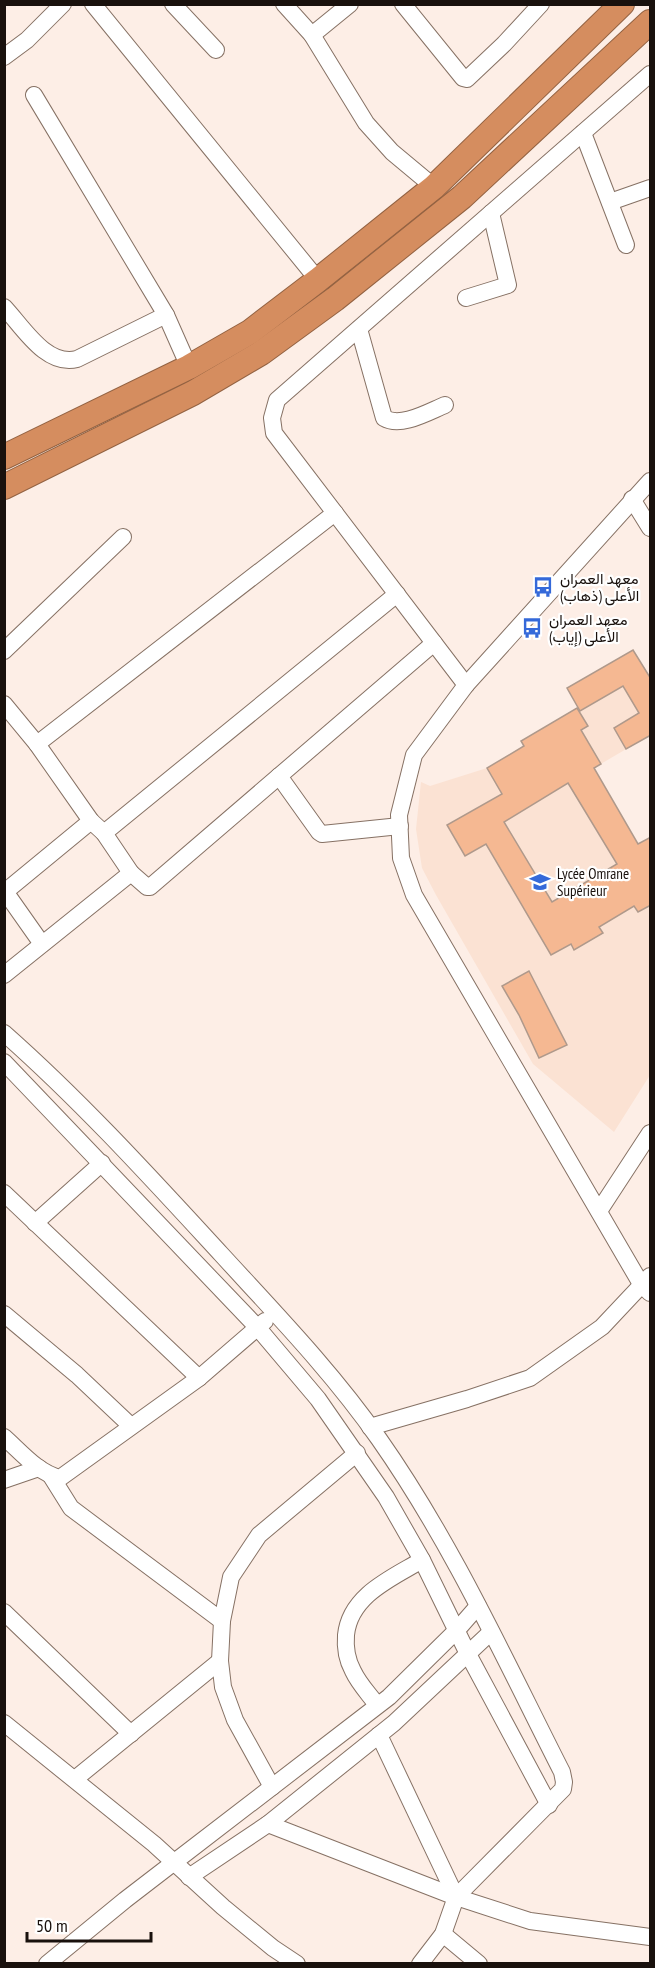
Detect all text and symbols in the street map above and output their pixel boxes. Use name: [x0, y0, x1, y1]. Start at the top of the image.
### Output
place label: معهد العمران الأعلى (ذهاب): [560, 569, 639, 606]
bus stop icon: معهد العمران الأعلى (ذهاب): [531, 575, 555, 599]
place label: معهد العمران الأعلى (إياب): [549, 610, 628, 647]
bus stop icon: معهد العمران الأعلى (إياب): [520, 616, 544, 640]
place label: Lycée Omrane Supérieur: [557, 864, 629, 900]
school or university icon: Lycée Omrane Supérieur: [528, 870, 552, 894]
scale bar: [27, 1905, 152, 1943]
text: 50 m: [36, 1914, 68, 1937]

